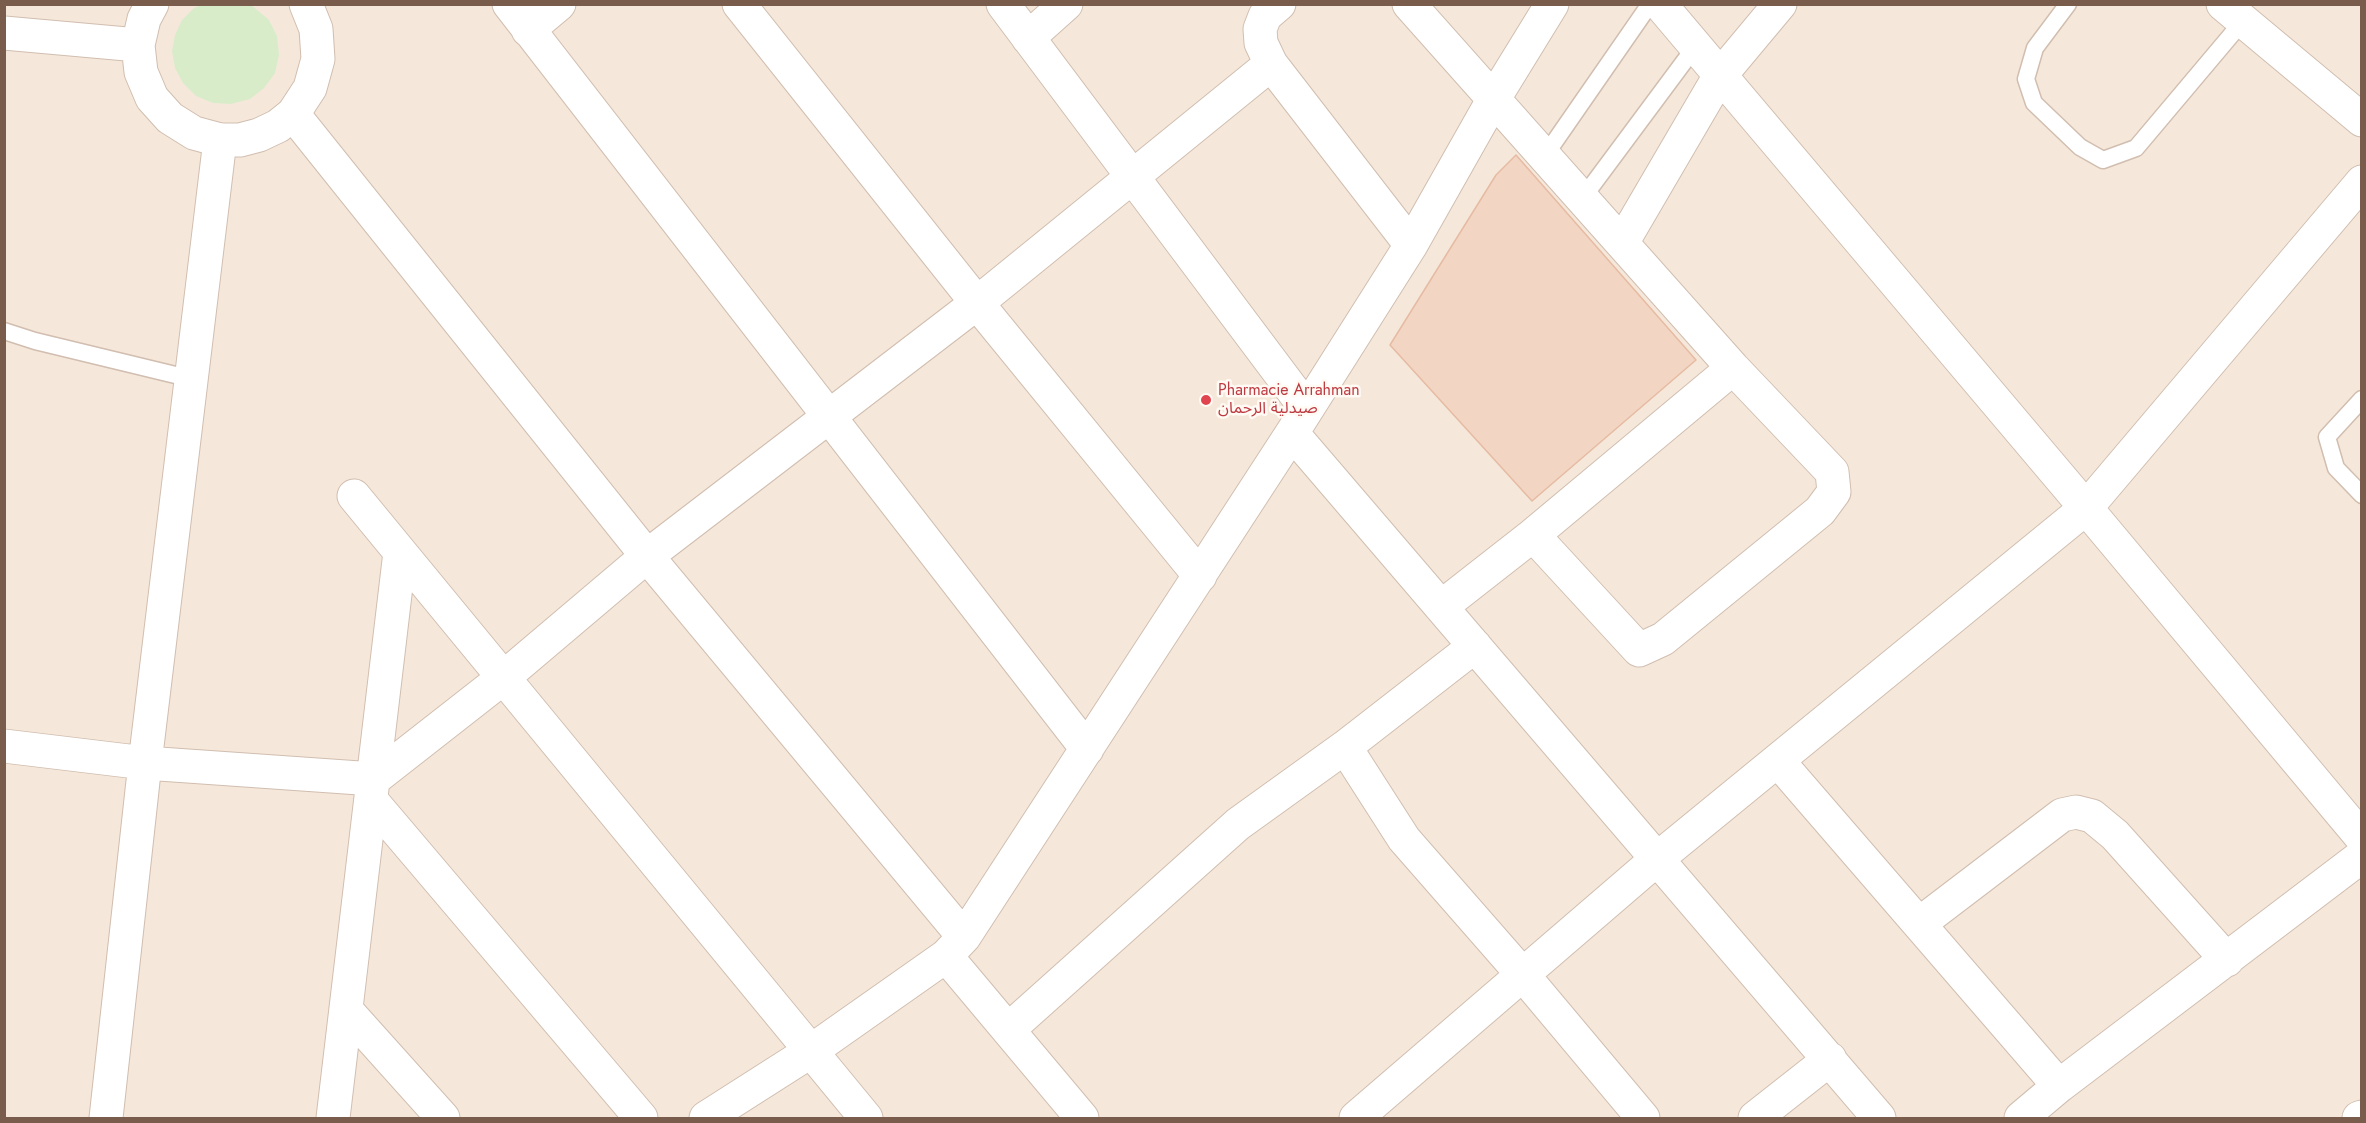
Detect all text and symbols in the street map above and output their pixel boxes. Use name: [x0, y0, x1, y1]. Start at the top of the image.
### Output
place label: Pharmacie Arrahman صيدلية الرحمان: [1218, 381, 1360, 419]
marker: Pharmacie Arrahman صيدلية الرحمان: [1199, 393, 1213, 407]

